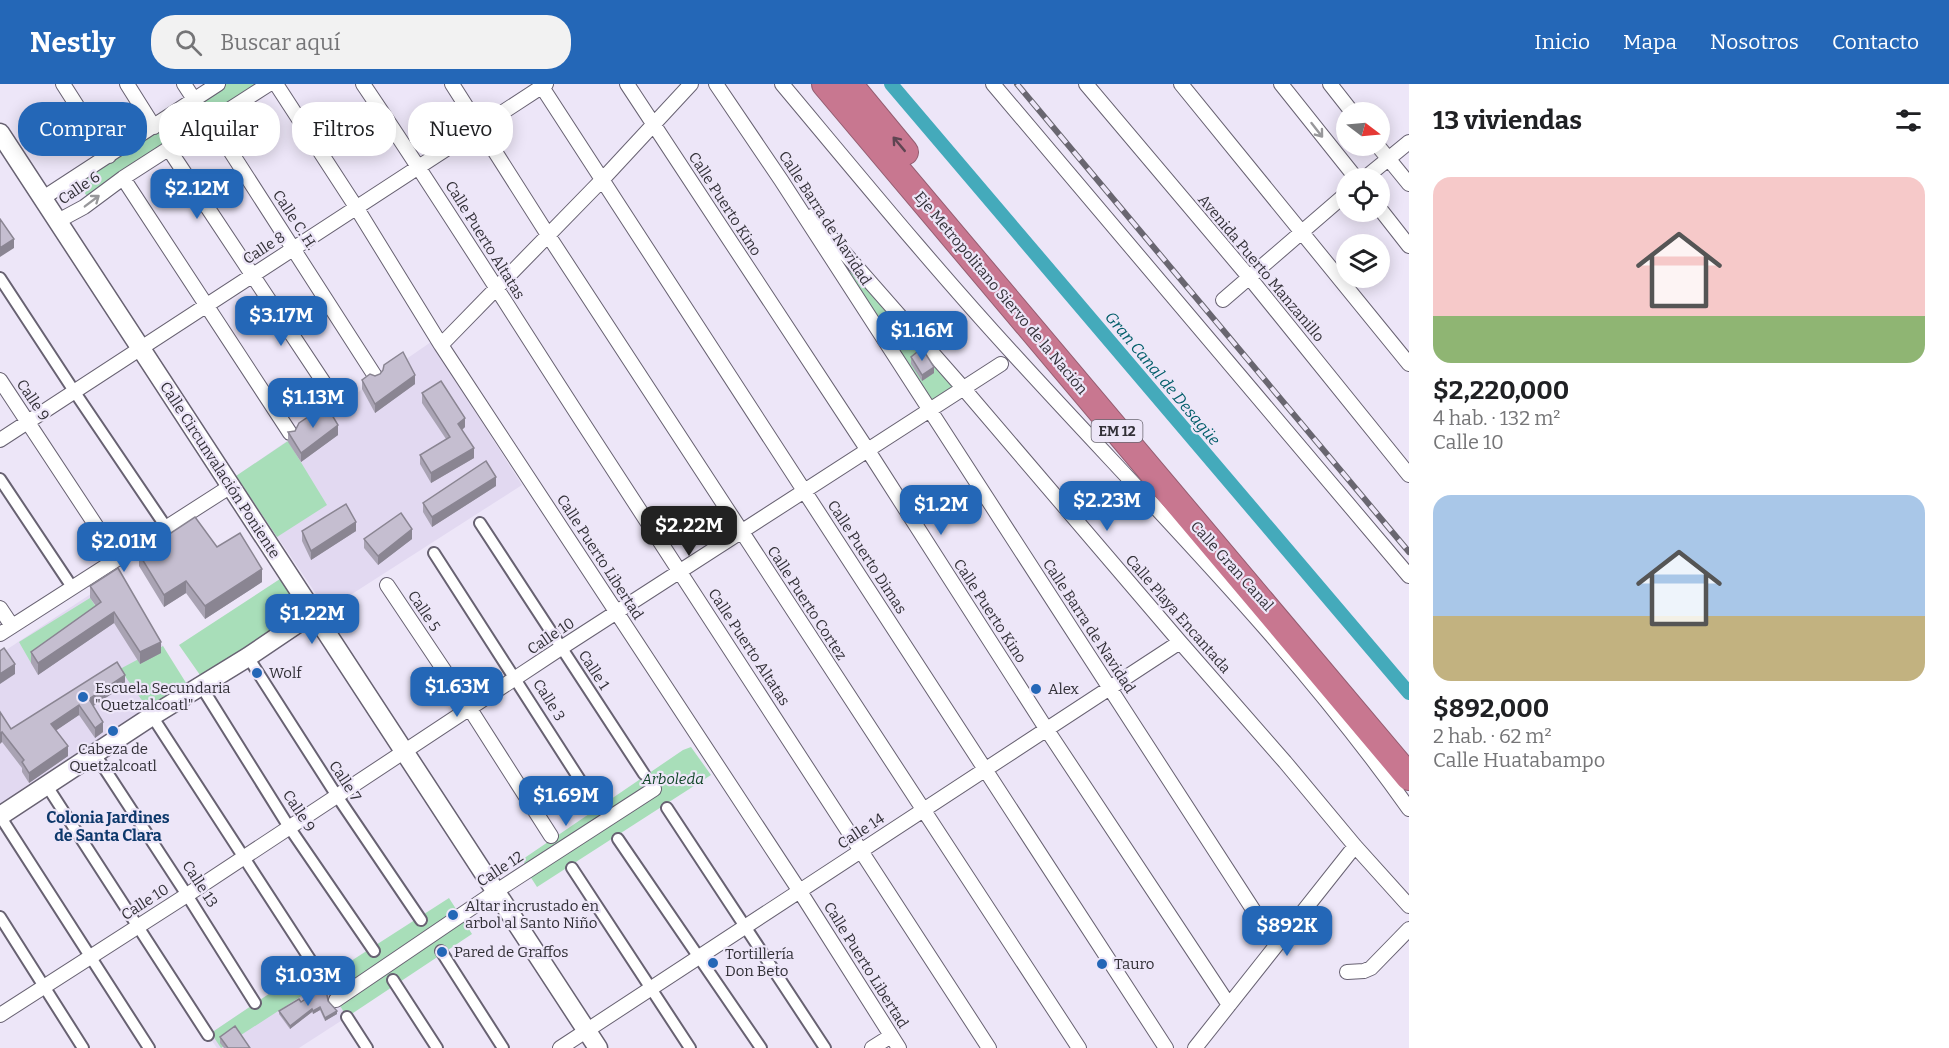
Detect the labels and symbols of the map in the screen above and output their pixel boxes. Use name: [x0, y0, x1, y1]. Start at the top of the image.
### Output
north arrow: [1336, 102, 1390, 156]
one-way arrow: [1311, 122, 1324, 138]
one-way arrow: [892, 137, 906, 152]
street label: Calle Barra de Navidad: [775, 148, 875, 289]
street label: Calle Puerto Kino: [685, 149, 765, 259]
street label: Calle 6: [55, 168, 103, 208]
pin: $2.12M: [148, 169, 246, 220]
street label: Calle Puerto Altatas: [441, 178, 529, 302]
street label: Calle C. H.: [269, 187, 321, 253]
street label: Eje Metropolitano Siervo de la Nación: [911, 188, 1092, 399]
street label: Avenida Puerto Manzanillo: [1194, 191, 1328, 345]
one-way arrow: [83, 195, 99, 208]
street label: Calle 8: [240, 228, 288, 268]
pin: $3.17M: [232, 296, 330, 347]
water label: Gran Canal de Desagüe: [1101, 308, 1224, 449]
pin: $1.16M: [873, 311, 971, 362]
street label: Calle 9: [13, 376, 53, 424]
street label: Calle Circunvalación Poniente: [156, 378, 284, 562]
pin: $1.13M: [264, 378, 362, 429]
road number: EM 12: [1092, 420, 1142, 442]
pin: $2.23M: [1058, 481, 1156, 532]
pin: $1.2M: [899, 485, 983, 536]
street label: Calle Puerto Libertad: [553, 491, 647, 623]
street label: Calle Puerto Dimas: [824, 497, 910, 617]
pin: $2.22M: [640, 506, 738, 557]
street label: Calle Gran Canal: [1187, 517, 1277, 615]
pin: $2.01M: [75, 522, 173, 573]
street label: Calle Puerto Cortez: [763, 543, 851, 663]
street label: Calle Playa Encantada: [1122, 551, 1234, 677]
street label: Calle Puerto Kino: [950, 556, 1030, 666]
street label: Calle Barra de Navidad: [1039, 556, 1139, 697]
street label: Calle Puerto Altatas: [704, 585, 794, 709]
street label: Calle 5: [404, 587, 444, 635]
pin: $1.22M: [263, 594, 361, 645]
street label: Calle 10: [524, 614, 578, 658]
street label: Calle 1: [575, 647, 613, 693]
place label: Wolf: [269, 664, 303, 682]
marker: Wolf: [250, 666, 264, 680]
pin: $1.63M: [408, 667, 506, 718]
street label: Calle 3: [529, 676, 569, 724]
place label: Escuela Secundaria "Quetzalcoatl": [95, 679, 231, 714]
place label: Alex: [1048, 680, 1079, 698]
marker: Alex: [1029, 682, 1043, 696]
marker: Escuela Secundaria "Quetzalcoatl": [76, 690, 90, 704]
marker: Cabeza de Quetzalcoatl: [106, 724, 120, 738]
place label: Cabeza de Quetzalcoatl: [69, 740, 157, 775]
street label: Calle 7: [325, 757, 365, 805]
park label: Arboleda: [641, 770, 704, 788]
pin: $1.69M: [517, 776, 615, 827]
street label: Calle 9: [279, 787, 319, 835]
district label: Colonia Jardines de Santa Clara: [46, 808, 170, 845]
street label: Calle 14: [834, 809, 888, 853]
street label: Calle 12: [473, 847, 527, 891]
street label: Calle 13: [178, 857, 222, 911]
street label: Calle 10: [118, 880, 172, 924]
place label: Altar incrustado en arbol al Santo Niño: [465, 897, 600, 932]
street label: Calle Puerto Libertad: [820, 899, 912, 1032]
pin: $892K: [1245, 906, 1329, 957]
marker: Altar incrustado en arbol al Santo Niño: [446, 908, 460, 922]
place label: Pared de Graffos: [454, 943, 569, 961]
marker: Pared de Graffos: [435, 945, 449, 959]
place label: Tortillería Don Beto: [725, 945, 794, 980]
place label: Tauro: [1114, 955, 1154, 973]
pin: $1.03M: [259, 956, 357, 1007]
marker: Tortillería Don Beto: [706, 956, 720, 970]
marker: Tauro: [1095, 957, 1109, 971]

